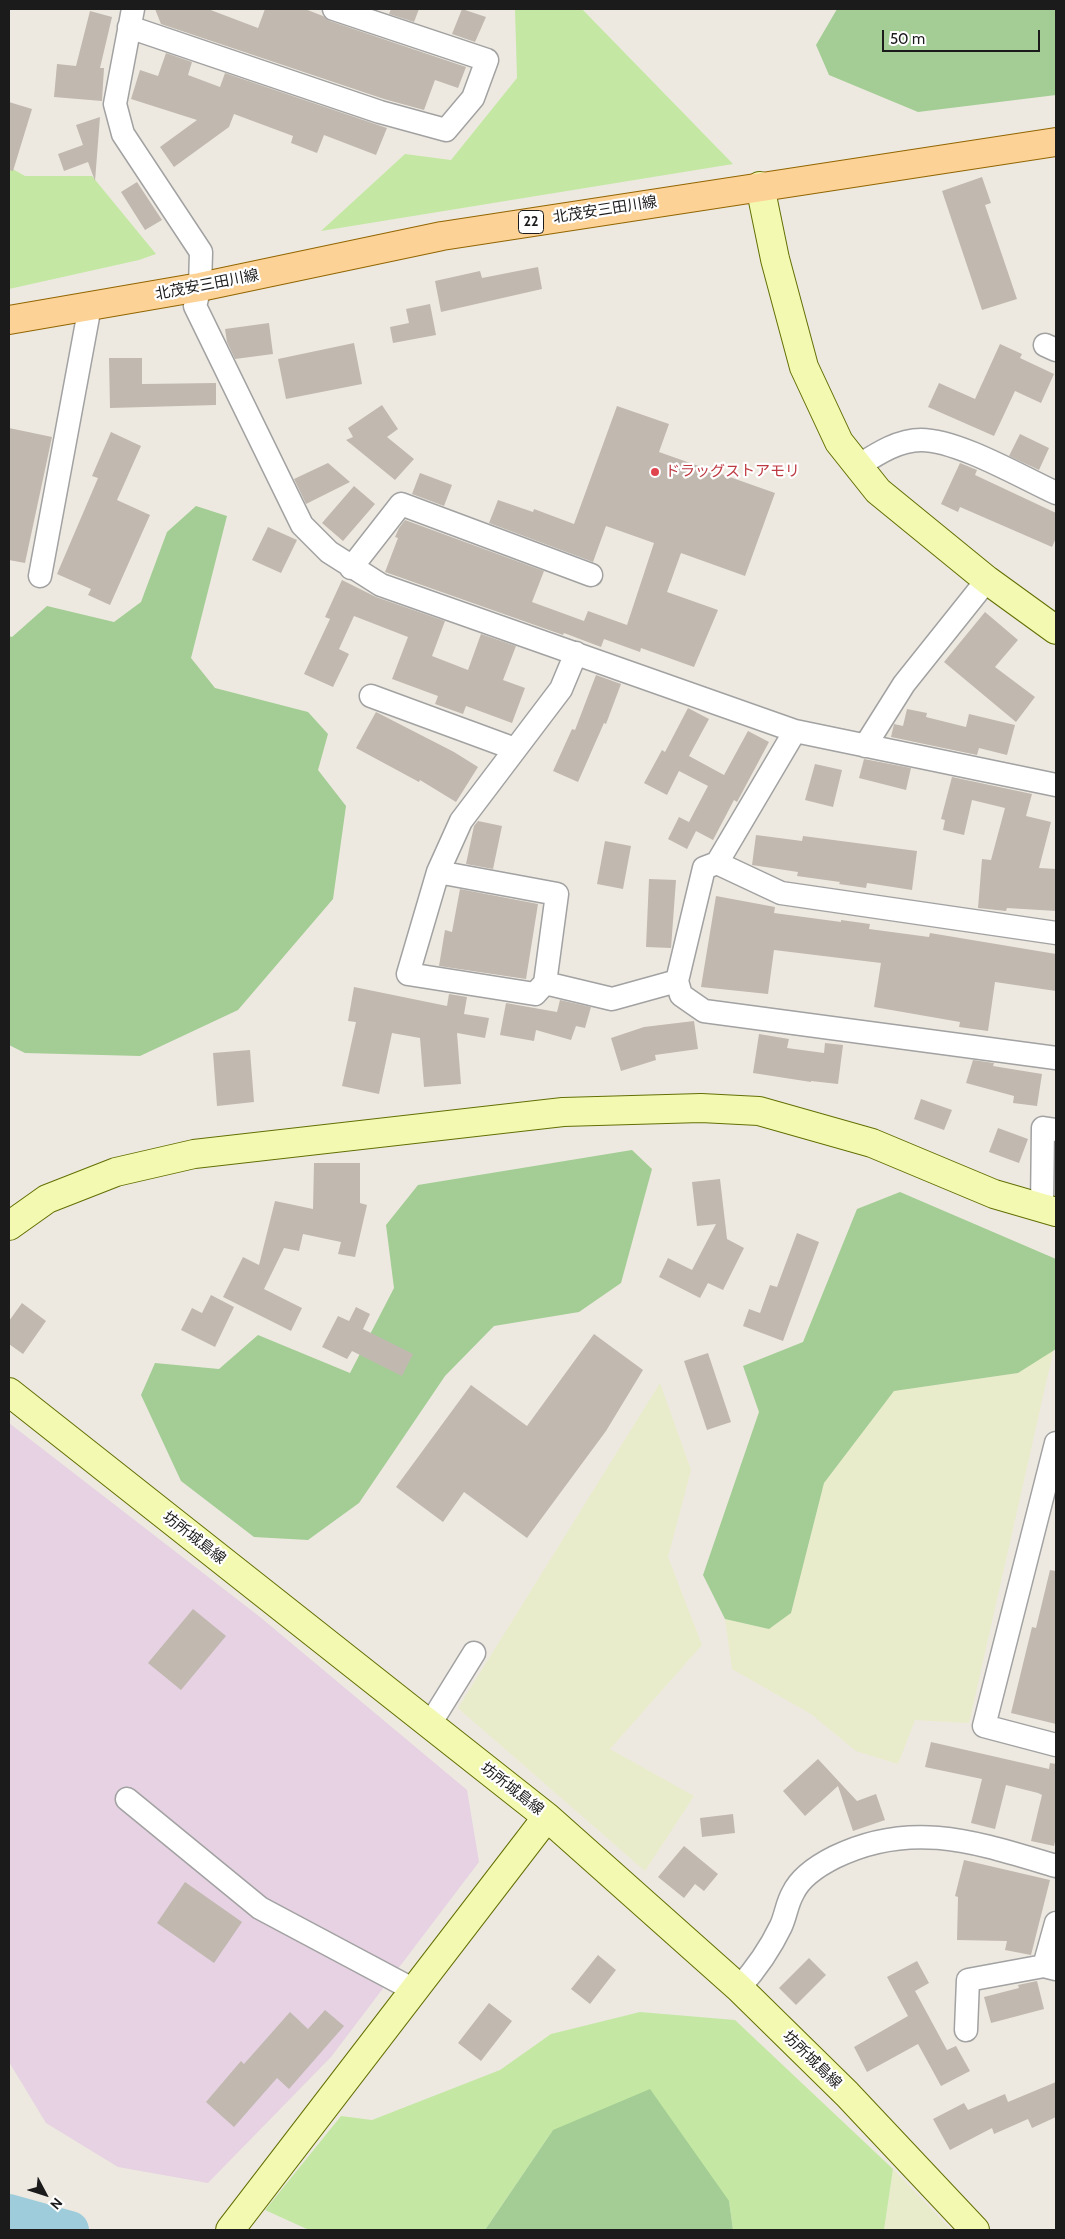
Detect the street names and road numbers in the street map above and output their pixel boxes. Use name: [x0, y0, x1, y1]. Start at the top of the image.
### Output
street label: 北茂安三田川線: [552, 193, 658, 227]
road number: 22: [518, 210, 544, 233]
street label: 北茂安三田川線: [154, 266, 260, 304]
street label: 坊所城島線: [159, 1508, 229, 1568]
street label: 坊所城島線: [477, 1759, 547, 1819]
street label: 坊所城島線: [779, 2027, 845, 2093]

